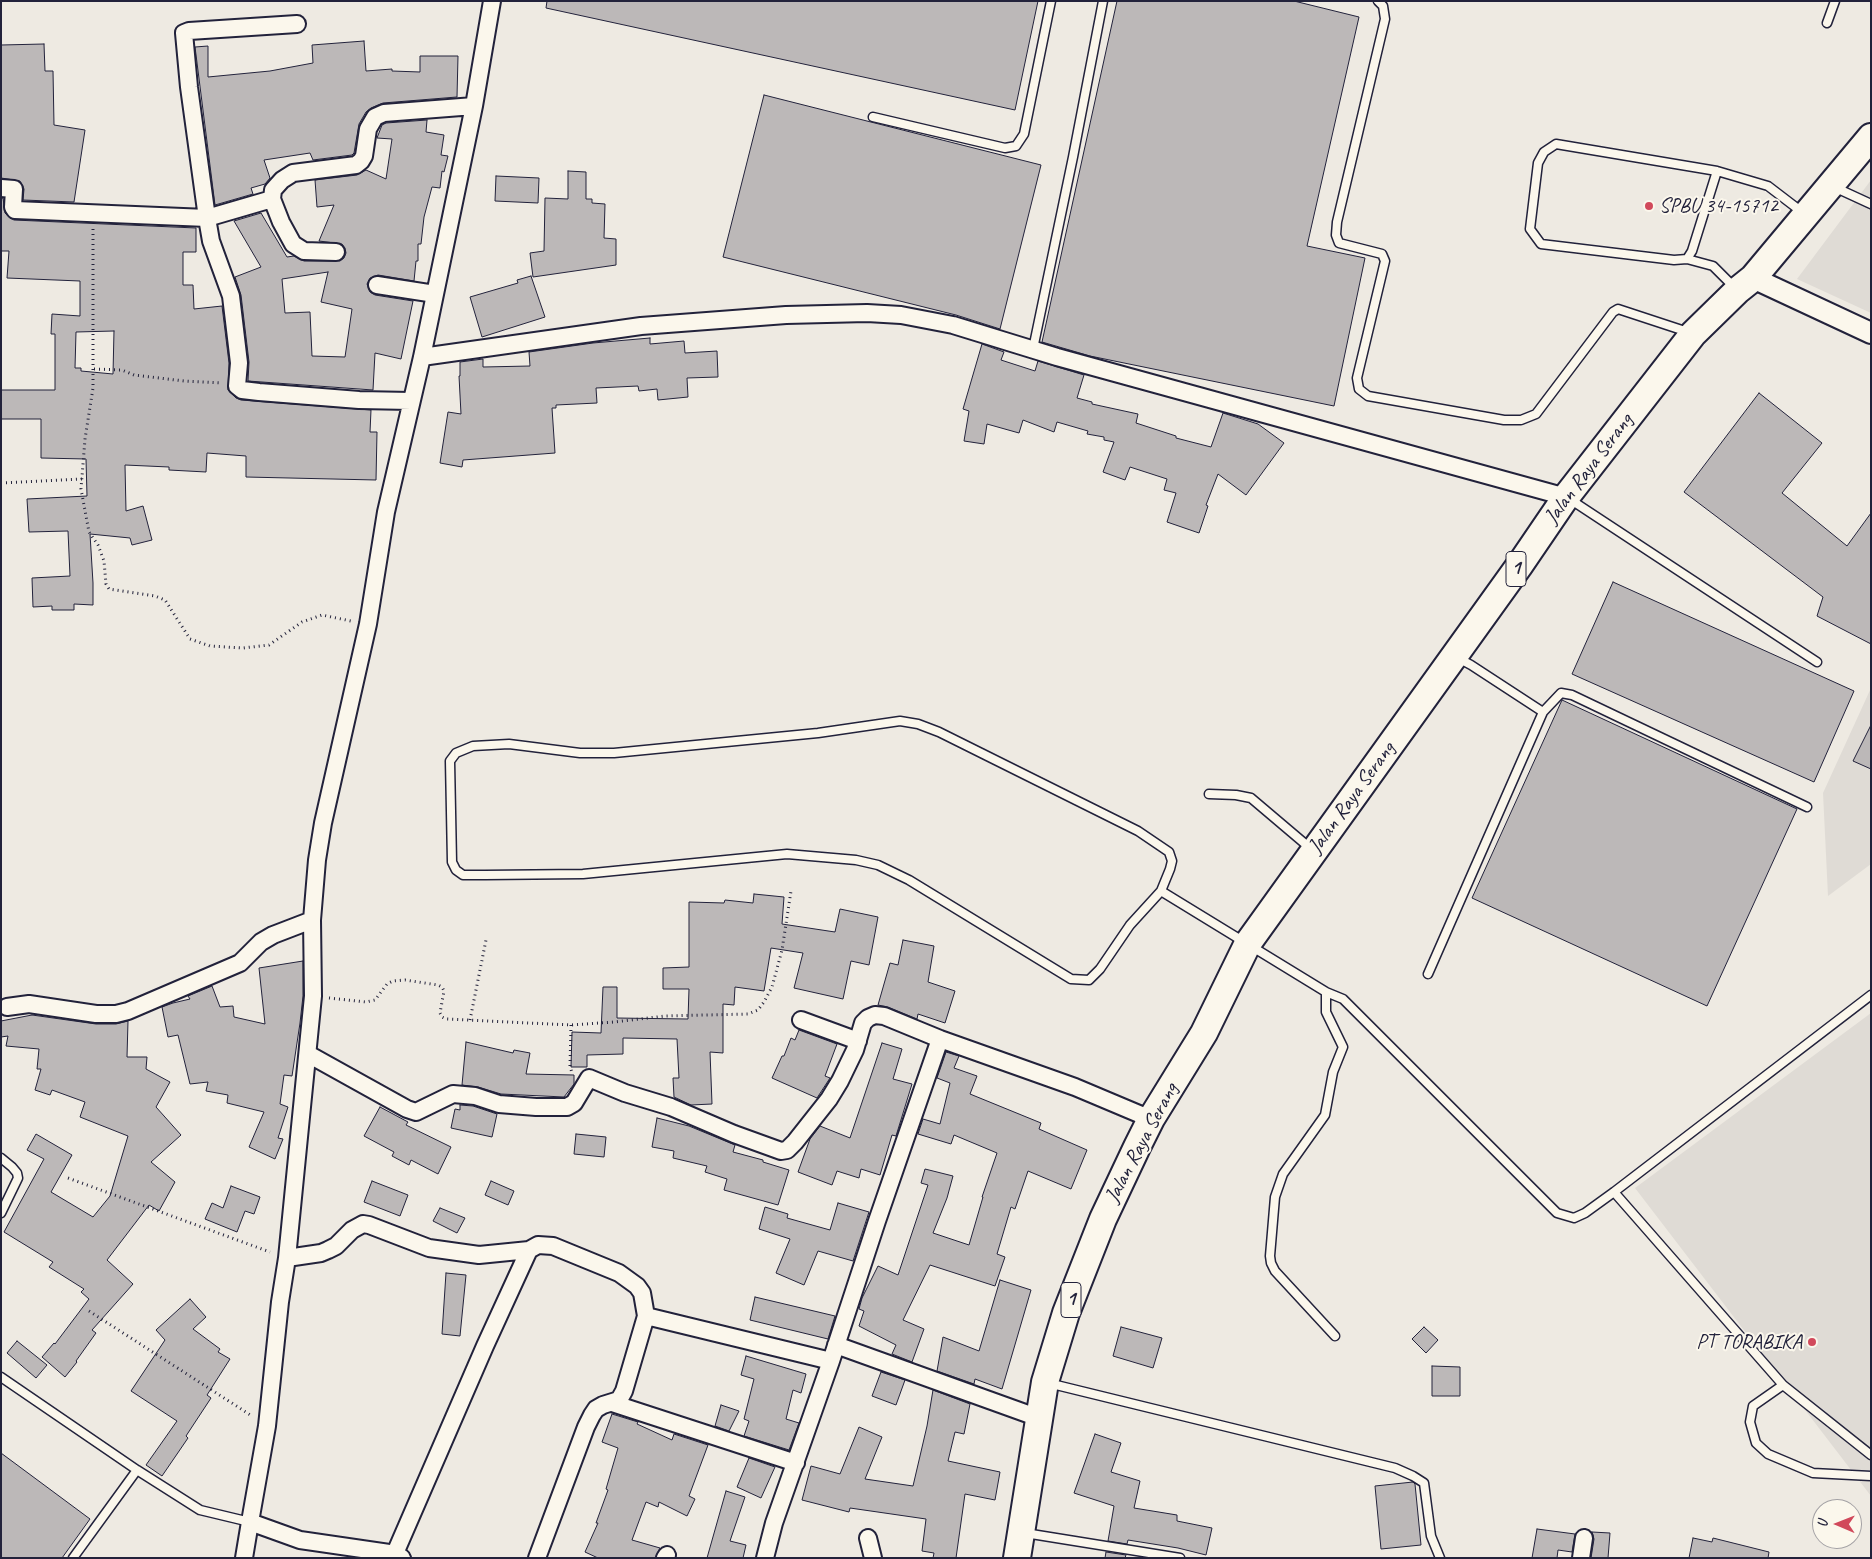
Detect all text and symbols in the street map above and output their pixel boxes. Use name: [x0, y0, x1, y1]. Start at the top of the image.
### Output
place label: SPBU 34-15712: [1659, 193, 1778, 219]
marker: SPBU 34-15712: [1643, 200, 1655, 212]
street label: Jalan Raya Serang: [1539, 409, 1639, 529]
road number: 1: [1506, 552, 1526, 586]
street label: Jalan Raya Serang: [1303, 737, 1401, 859]
street label: Jalan Raya Serang: [1100, 1079, 1184, 1207]
road number: 1: [1061, 1282, 1081, 1318]
place label: PT TORABIKA: [1696, 1329, 1802, 1355]
marker: PT TORABIKA: [1806, 1336, 1818, 1348]
north arrow: [1812, 1499, 1862, 1549]
text: U: [1814, 1520, 1831, 1527]

